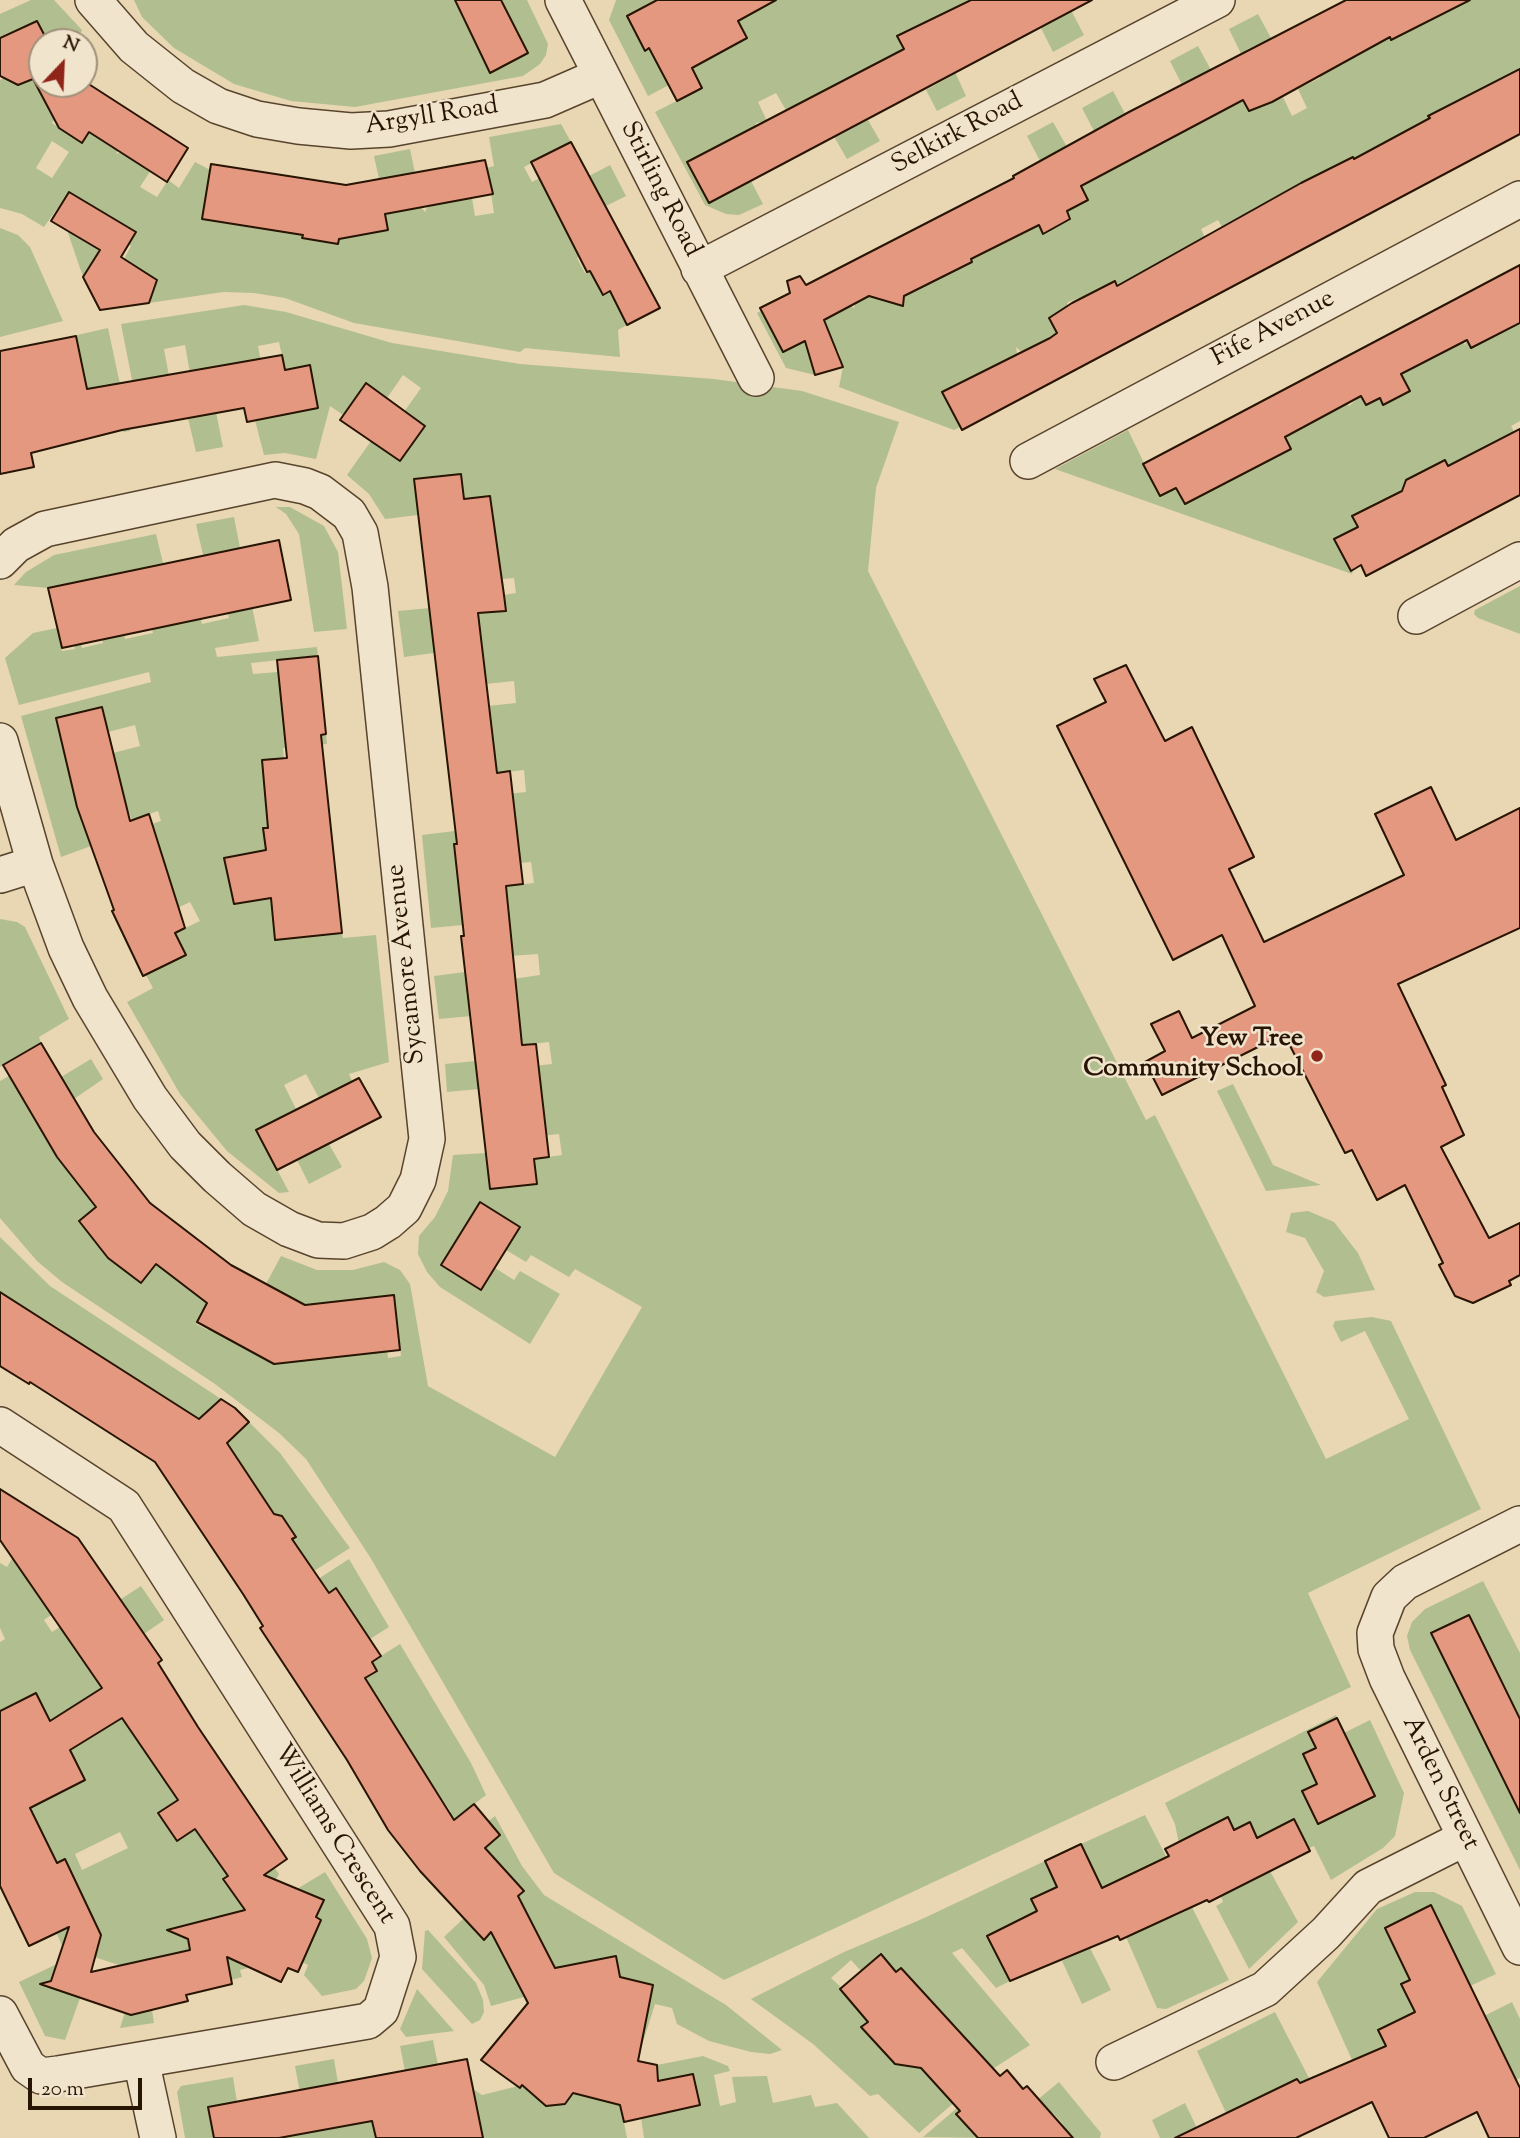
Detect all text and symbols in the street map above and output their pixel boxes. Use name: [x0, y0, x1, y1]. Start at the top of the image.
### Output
north arrow: [28, 28, 98, 98]
text: N: [58, 30, 83, 60]
street label: Selkirk Road: [887, 87, 1029, 183]
street label: Argyll Road: [363, 92, 501, 144]
street label: Stirling Road: [612, 117, 706, 263]
street label: Fife Avenue: [1207, 285, 1341, 375]
street label: Sycamore Avenue: [382, 862, 434, 1066]
place label: Yew Tree Community School: [1083, 1025, 1303, 1086]
marker: Yew Tree Community School: [1309, 1048, 1325, 1064]
street label: Arden Street: [1393, 1712, 1485, 1856]
street label: Williams Crescent: [265, 1739, 401, 1931]
scale bar: [32, 2064, 145, 2108]
text: 20 m: [41, 2075, 84, 2105]

